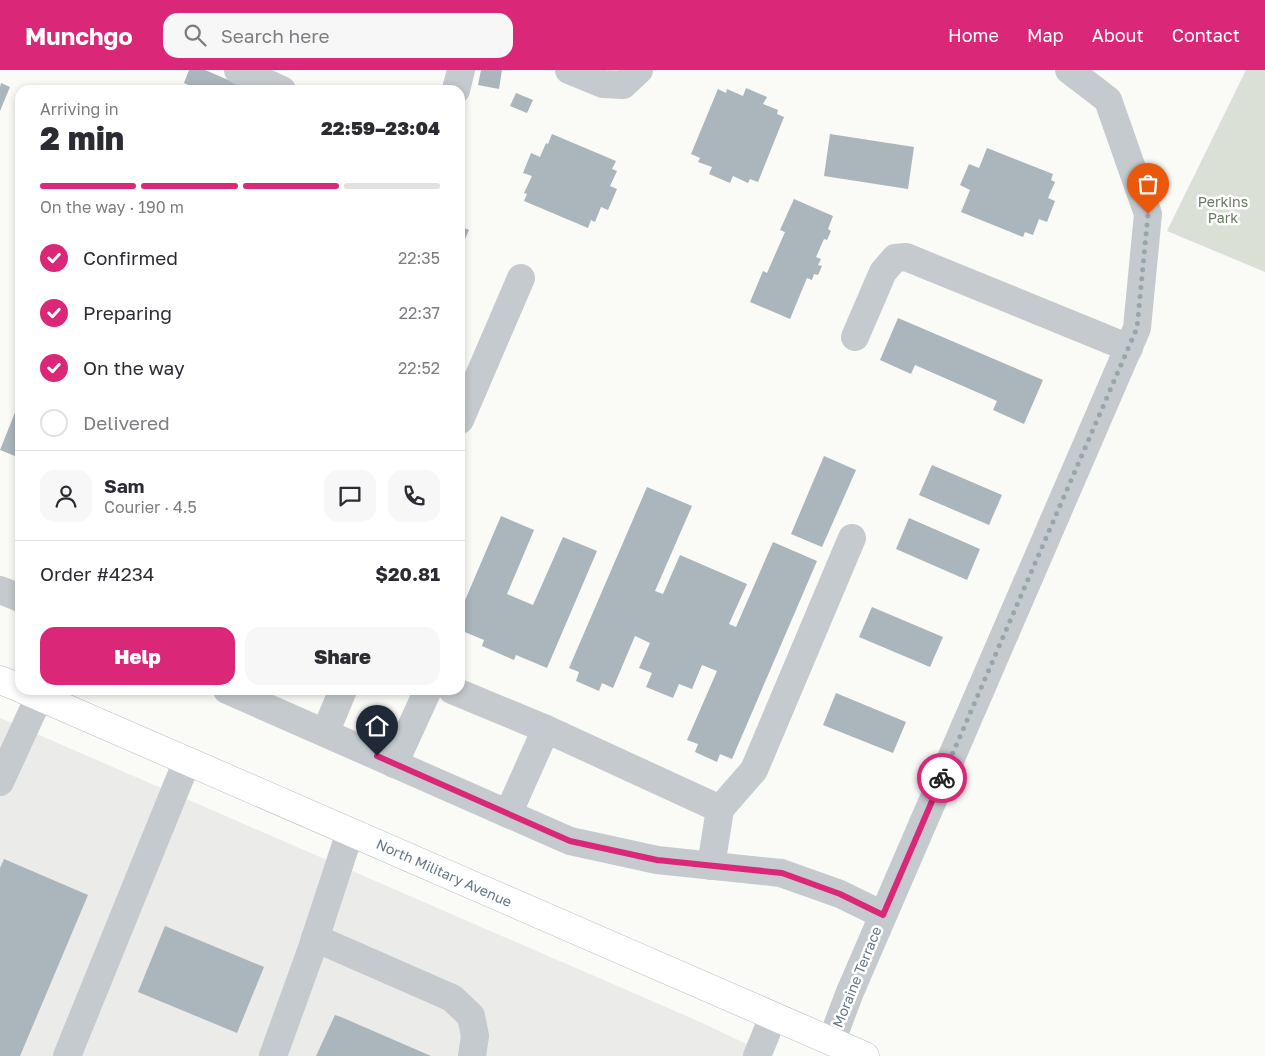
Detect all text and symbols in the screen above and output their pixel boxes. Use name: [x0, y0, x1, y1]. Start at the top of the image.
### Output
search box: [163, 13, 513, 58]
text: Munchgo: [25, 21, 133, 50]
icon: search: [181, 21, 209, 49]
text: Search here: [221, 24, 330, 47]
text: Home: [948, 24, 999, 46]
text: Map: [1027, 24, 1064, 46]
text: About: [1092, 24, 1144, 46]
text: Contact: [1172, 24, 1240, 46]
text: Arriving in: [40, 99, 119, 119]
text: 22:59–23:04: [321, 116, 440, 139]
text: 2 min: [40, 119, 124, 157]
pin: [1127, 163, 1169, 214]
icon: bag: [1134, 170, 1162, 198]
park label: Perkins Park: [1198, 193, 1248, 226]
text: On the way · 190 m: [40, 197, 184, 217]
icon: check: [40, 244, 68, 272]
text: Confirmed: [83, 246, 178, 269]
text: 22:35: [398, 248, 440, 268]
icon: check: [40, 299, 68, 327]
text: Preparing: [83, 301, 172, 324]
text: 22:37: [399, 303, 440, 323]
icon: check: [40, 354, 68, 382]
text: On the way: [83, 356, 185, 379]
text: 22:52: [398, 358, 440, 378]
text: Delivered: [83, 411, 170, 434]
button: person: [40, 470, 92, 522]
button: chat: [324, 470, 376, 522]
button: phone: [388, 470, 440, 522]
text: Sam: [104, 474, 144, 497]
text: Courier · 4.5: [104, 497, 197, 517]
text: Order #4234: [40, 562, 154, 585]
text: $20.81: [375, 562, 440, 585]
button: Help: [40, 627, 235, 685]
button: Share: [245, 627, 440, 685]
pin: [356, 705, 398, 756]
icon: home: [363, 712, 391, 740]
courier: [917, 753, 967, 803]
icon: bike: [928, 764, 956, 792]
street label: North Military Avenue: [374, 835, 515, 910]
street label: Moraine Terrace: [828, 924, 885, 1030]

